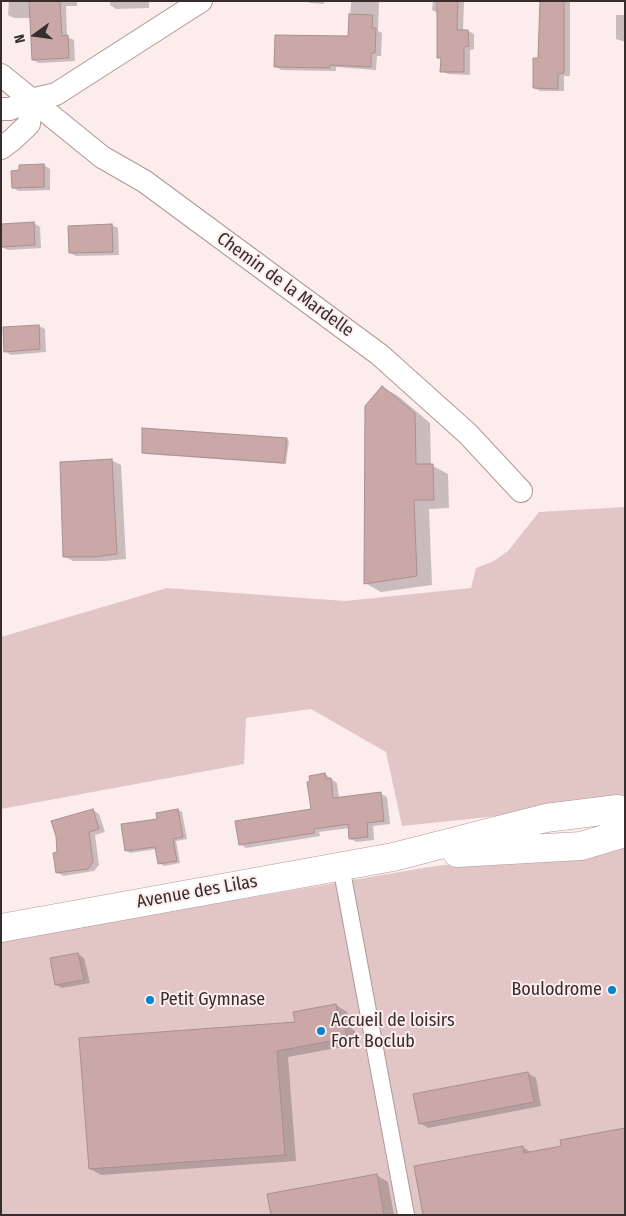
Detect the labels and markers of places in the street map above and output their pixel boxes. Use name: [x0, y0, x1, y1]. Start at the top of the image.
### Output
place label: Boulodrome: [512, 979, 602, 1001]
marker: Boulodrome: [606, 984, 618, 996]
place label: Petit Gymnase: [160, 989, 265, 1011]
marker: Petit Gymnase: [144, 994, 156, 1006]
place label: Accueil de loisirs Fort Boclub: [331, 1010, 455, 1052]
marker: Accueil de loisirs Fort Boclub: [315, 1025, 327, 1037]

